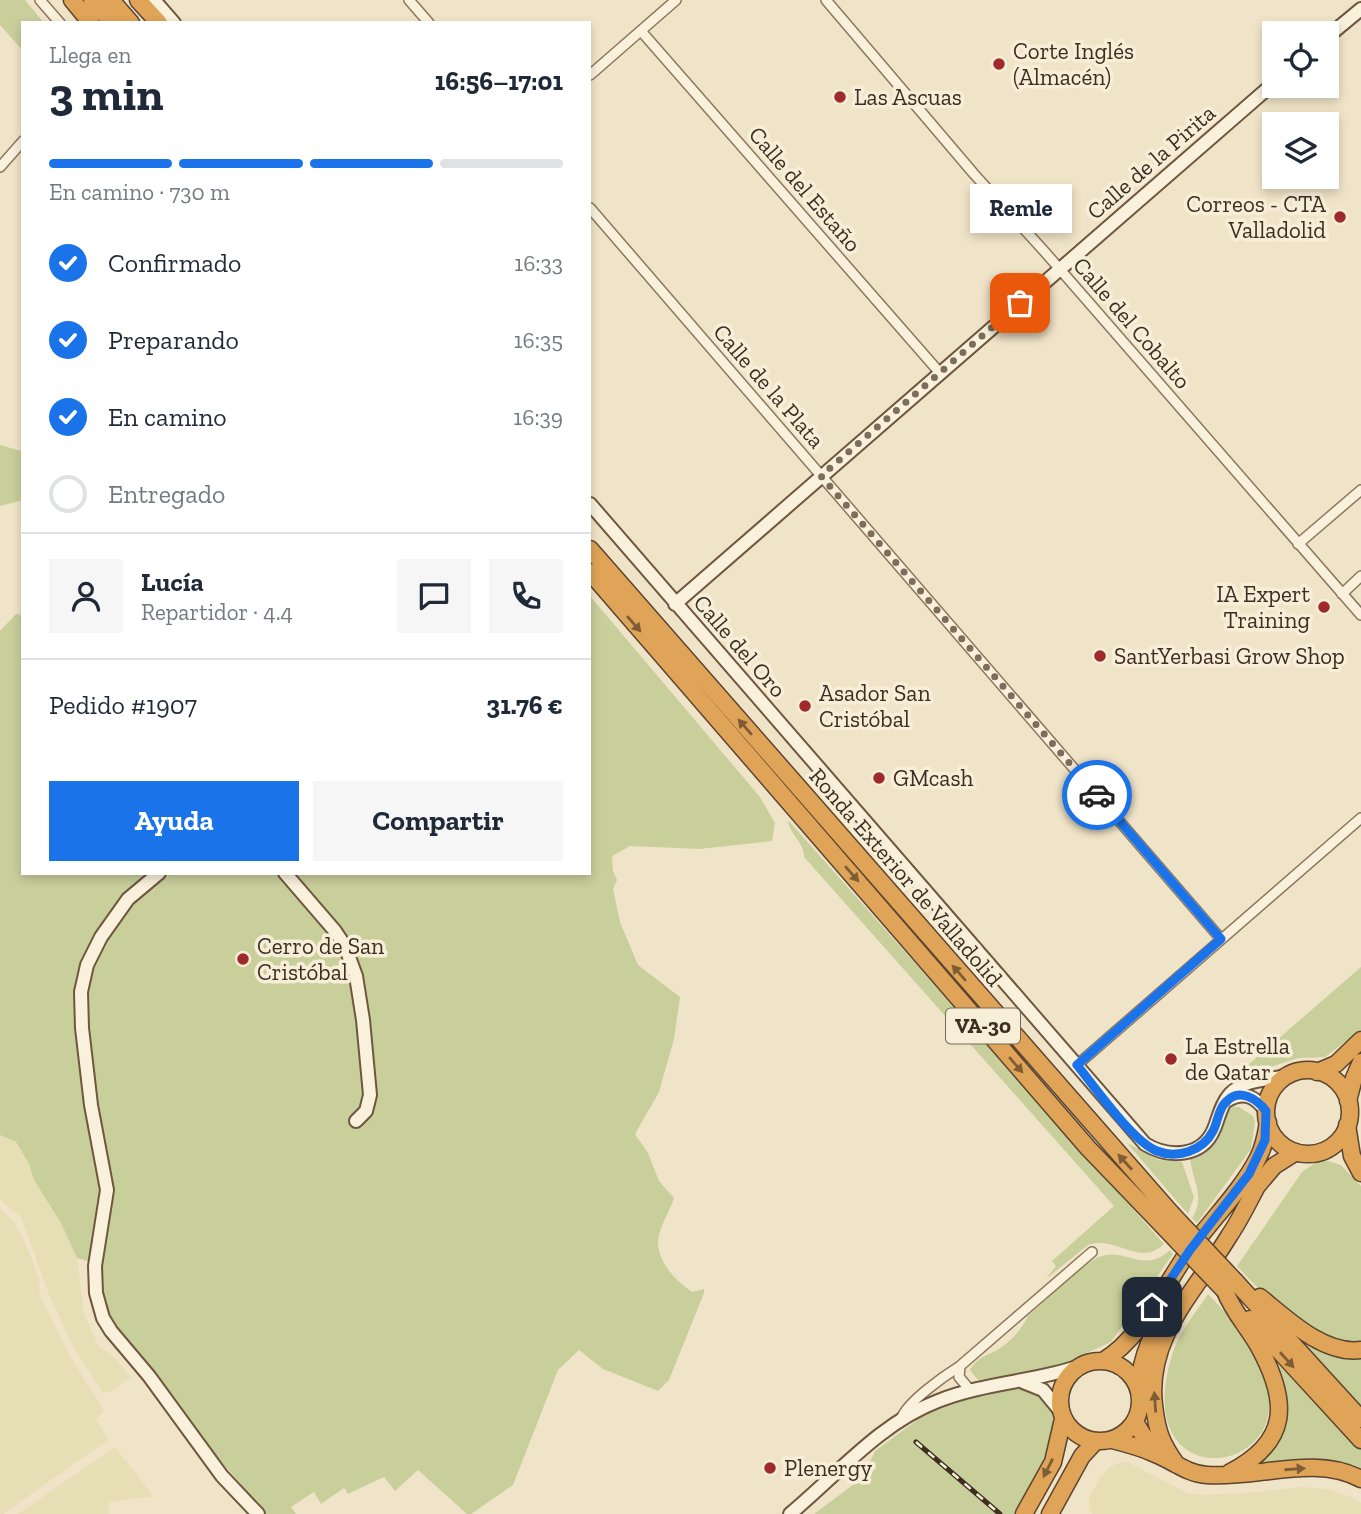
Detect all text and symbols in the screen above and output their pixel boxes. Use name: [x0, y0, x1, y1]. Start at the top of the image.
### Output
map controls: [1262, 21, 1339, 189]
button: locate: [1262, 21, 1339, 98]
place label: Corte Inglés (Almacén): [1013, 37, 1134, 91]
text: Llega en: [49, 41, 131, 69]
marker: Corte Inglés (Almacén): [991, 56, 1007, 72]
text: 16:56–17:01: [435, 65, 563, 97]
text: 3 min: [49, 67, 163, 122]
place label: Las Ascuas: [854, 83, 962, 111]
marker: Las Ascuas: [832, 89, 848, 105]
street label: Calle de la Pirita: [1081, 99, 1221, 225]
button: layers: [1262, 112, 1339, 189]
street label: Calle del Estaño: [743, 120, 867, 258]
text: En camino · 730 m: [49, 178, 230, 206]
callout: Remle: [969, 184, 1071, 233]
place label: Correos - CTA Valladolid: [1186, 190, 1327, 244]
text: Remle: [989, 194, 1053, 222]
marker: Correos - CTA Valladolid: [1332, 209, 1348, 225]
icon: check: [49, 244, 87, 282]
text: Confirmado: [108, 247, 241, 279]
text: 16:33: [514, 249, 563, 277]
street label: Calle del Cobalto: [1067, 251, 1197, 395]
pin: [990, 273, 1050, 333]
icon: bag: [1001, 284, 1039, 322]
street label: Calle de la Plata: [707, 318, 831, 454]
icon: check: [49, 321, 87, 359]
text: Preparando: [108, 324, 239, 356]
text: 16:35: [514, 326, 563, 354]
icon: check: [49, 398, 87, 436]
text: En camino: [108, 401, 227, 433]
text: 16:39: [513, 403, 563, 431]
text: Entregado: [108, 478, 225, 510]
button: person: [49, 559, 123, 633]
button: chat: [397, 559, 471, 633]
button: phone: [489, 559, 563, 633]
text: Lucía: [141, 566, 204, 598]
place label: IA Expert Training: [1216, 580, 1310, 634]
street label: Calle del Oro: [688, 589, 792, 703]
text: Repartidor · 4.4: [141, 598, 293, 626]
marker: IA Expert Training: [1316, 599, 1332, 615]
one-way arrow: [626, 615, 642, 633]
place label: SantYerbasi Grow Shop: [1114, 642, 1345, 670]
marker: SantYerbasi Grow Shop: [1092, 648, 1108, 664]
place label: Asador San Cristóbal: [819, 679, 931, 733]
text: Pedido #1907: [49, 689, 197, 721]
text: 31.76 €: [486, 689, 563, 721]
marker: Asador San Cristóbal: [797, 698, 813, 714]
one-way arrow: [738, 719, 754, 736]
courier: [1062, 760, 1132, 830]
street label: Ronda Exterior de Valladolid: [803, 762, 1009, 992]
place label: GMcash: [893, 764, 973, 792]
marker: GMcash: [871, 770, 887, 786]
icon: car: [1078, 776, 1116, 814]
button: Ayuda: [49, 781, 299, 861]
button: Compartir: [313, 781, 563, 861]
one-way arrow: [844, 865, 860, 883]
place label: Cerro de San Cristóbal: [257, 932, 384, 986]
marker: Cerro de San Cristóbal: [235, 951, 251, 967]
one-way arrow: [951, 964, 967, 982]
road number: VA-30: [946, 1009, 1020, 1044]
place label: La Estrella de Qatar: [1185, 1032, 1290, 1086]
marker: La Estrella de Qatar: [1163, 1051, 1179, 1067]
one-way arrow: [1008, 1056, 1023, 1073]
one-way arrow: [1117, 1153, 1133, 1171]
pin: [1122, 1277, 1182, 1337]
icon: home: [1133, 1288, 1171, 1326]
one-way arrow: [1279, 1351, 1295, 1369]
one-way arrow: [1149, 1391, 1160, 1413]
place label: Plenergy: [784, 1454, 872, 1482]
one-way arrow: [1043, 1458, 1054, 1478]
marker: Plenergy: [762, 1460, 778, 1476]
one-way arrow: [1284, 1463, 1306, 1474]

